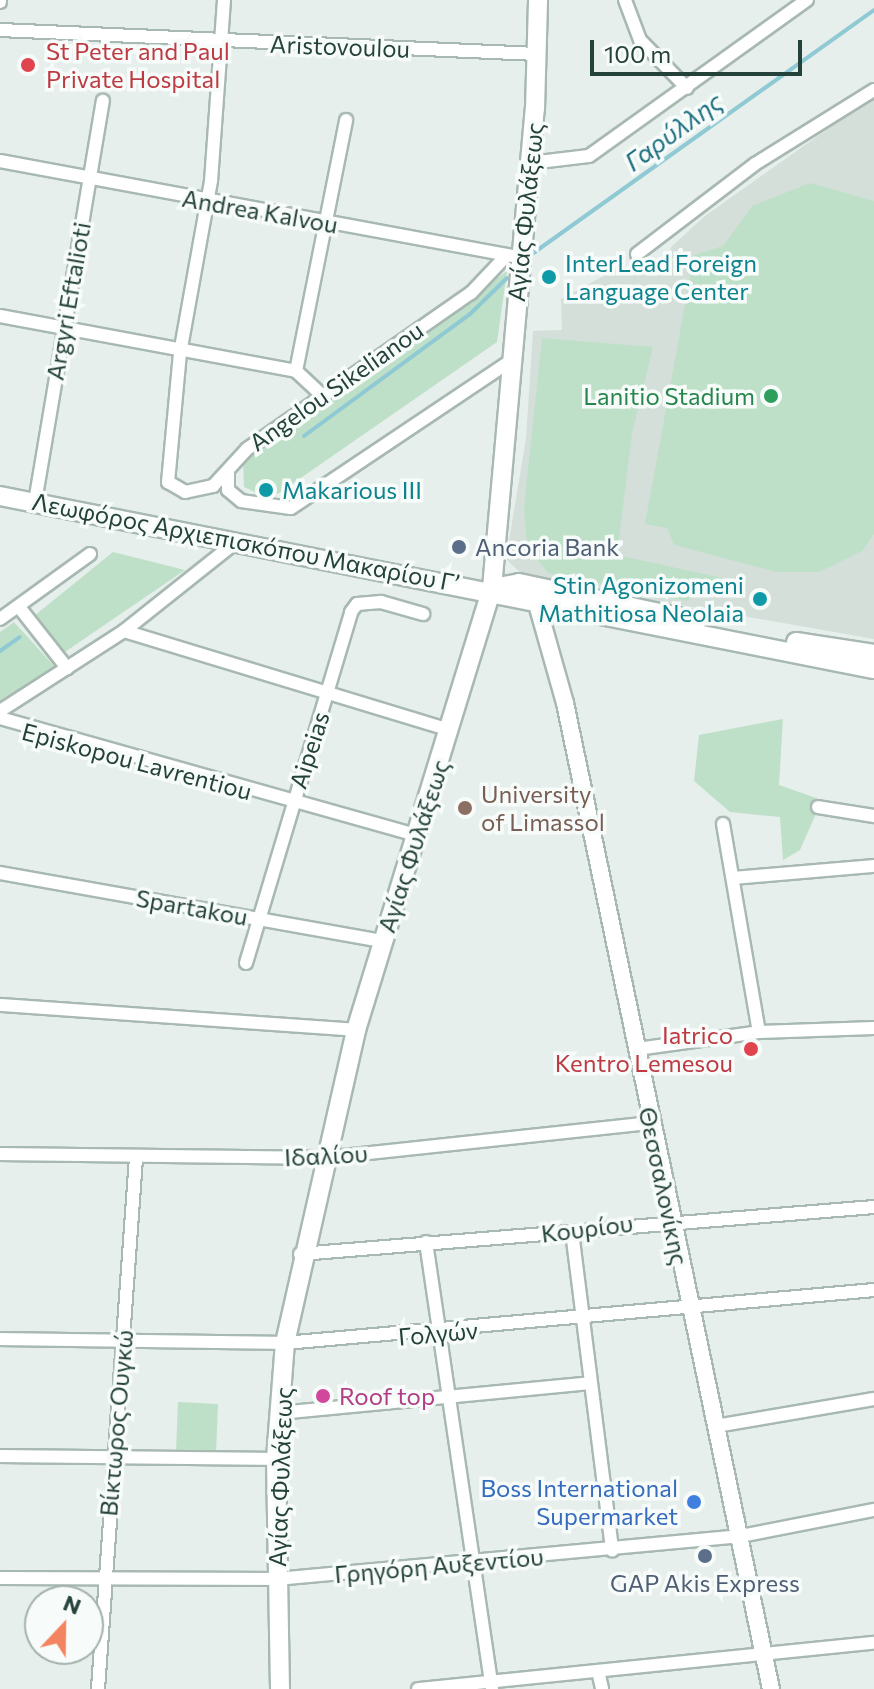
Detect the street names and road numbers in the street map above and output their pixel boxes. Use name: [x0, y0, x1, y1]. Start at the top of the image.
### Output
street label: Aristovoulou: [269, 29, 411, 63]
street label: Αγίας Φυλάξεως: [501, 121, 549, 303]
street label: Andrea Kalvou: [180, 183, 340, 239]
street label: Argyri Eftalioti: [40, 220, 96, 382]
street label: Angelou Sikelianou: [243, 315, 429, 457]
street label: Λεωφόρος Αρχιεπισκόπου Μακαρίου Γ’: [30, 486, 462, 598]
street label: Aipeias: [283, 708, 335, 792]
street label: Episkopou Lavrentiou: [19, 716, 255, 806]
street label: Αγίας Φυλάξεως: [371, 756, 455, 936]
street label: Spartakou: [134, 883, 250, 931]
street label: Θεσσαλονίκης: [633, 1104, 695, 1268]
street label: Ιδαλίου: [284, 1138, 368, 1172]
street label: Κουρίου: [539, 1208, 635, 1248]
street label: Γολγών: [397, 1315, 479, 1351]
street label: Βίκτωρος Ουγκώ: [94, 1329, 138, 1517]
street label: Αγίας Φυλάξεως: [262, 1386, 298, 1568]
street label: Γρηγόρη Αυξεντίου: [333, 1542, 545, 1588]

